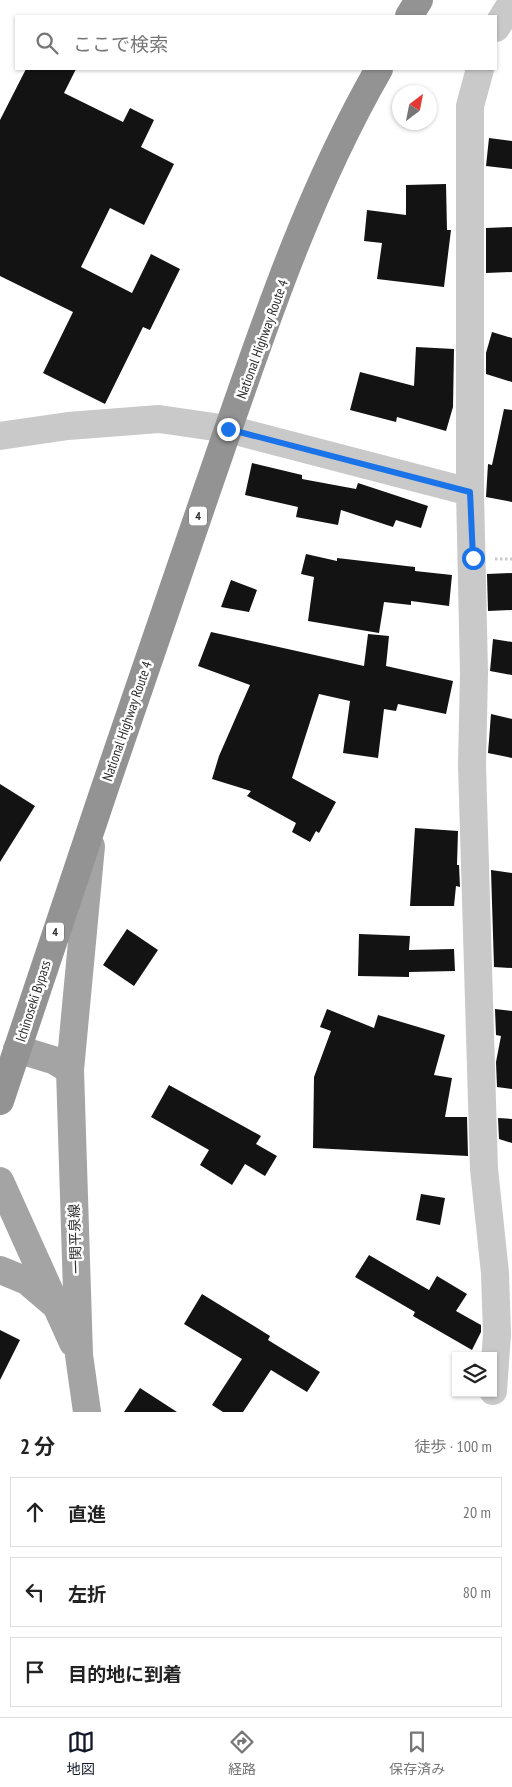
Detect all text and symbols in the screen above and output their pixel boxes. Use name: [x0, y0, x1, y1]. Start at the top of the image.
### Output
search box: [15, 15, 497, 70]
icon: search: [33, 29, 61, 57]
text: ここで検索: [73, 32, 168, 56]
north arrow: [392, 85, 437, 130]
street label: National Highway Route 4: [232, 276, 292, 401]
route end: [217, 418, 240, 441]
road number: 4: [189, 506, 207, 526]
route start: [462, 547, 485, 570]
street label: National Highway Route 4: [98, 658, 156, 783]
road number: 4: [46, 922, 64, 942]
street label: Ichinoseki Bypass: [11, 958, 55, 1044]
street label: 一関平泉線: [65, 1204, 85, 1274]
map controls: [452, 1352, 497, 1397]
button: layers: [452, 1352, 497, 1397]
text: 2 分: [20, 1433, 55, 1460]
text: 徒歩 · 100 m: [414, 1436, 492, 1456]
icon: ahead: [21, 1498, 49, 1526]
text: 直進: [68, 1502, 106, 1526]
text: 20 m: [463, 1502, 491, 1522]
icon: left: [21, 1578, 49, 1606]
text: 左折: [68, 1582, 106, 1606]
text: 80 m: [463, 1582, 491, 1602]
icon: arrive: [21, 1658, 49, 1686]
text: 目的地に到着: [68, 1662, 182, 1686]
tab: 地図: [67, 1728, 95, 1778]
tab: 経路: [228, 1728, 256, 1778]
tab: 保存済み: [389, 1728, 445, 1778]

